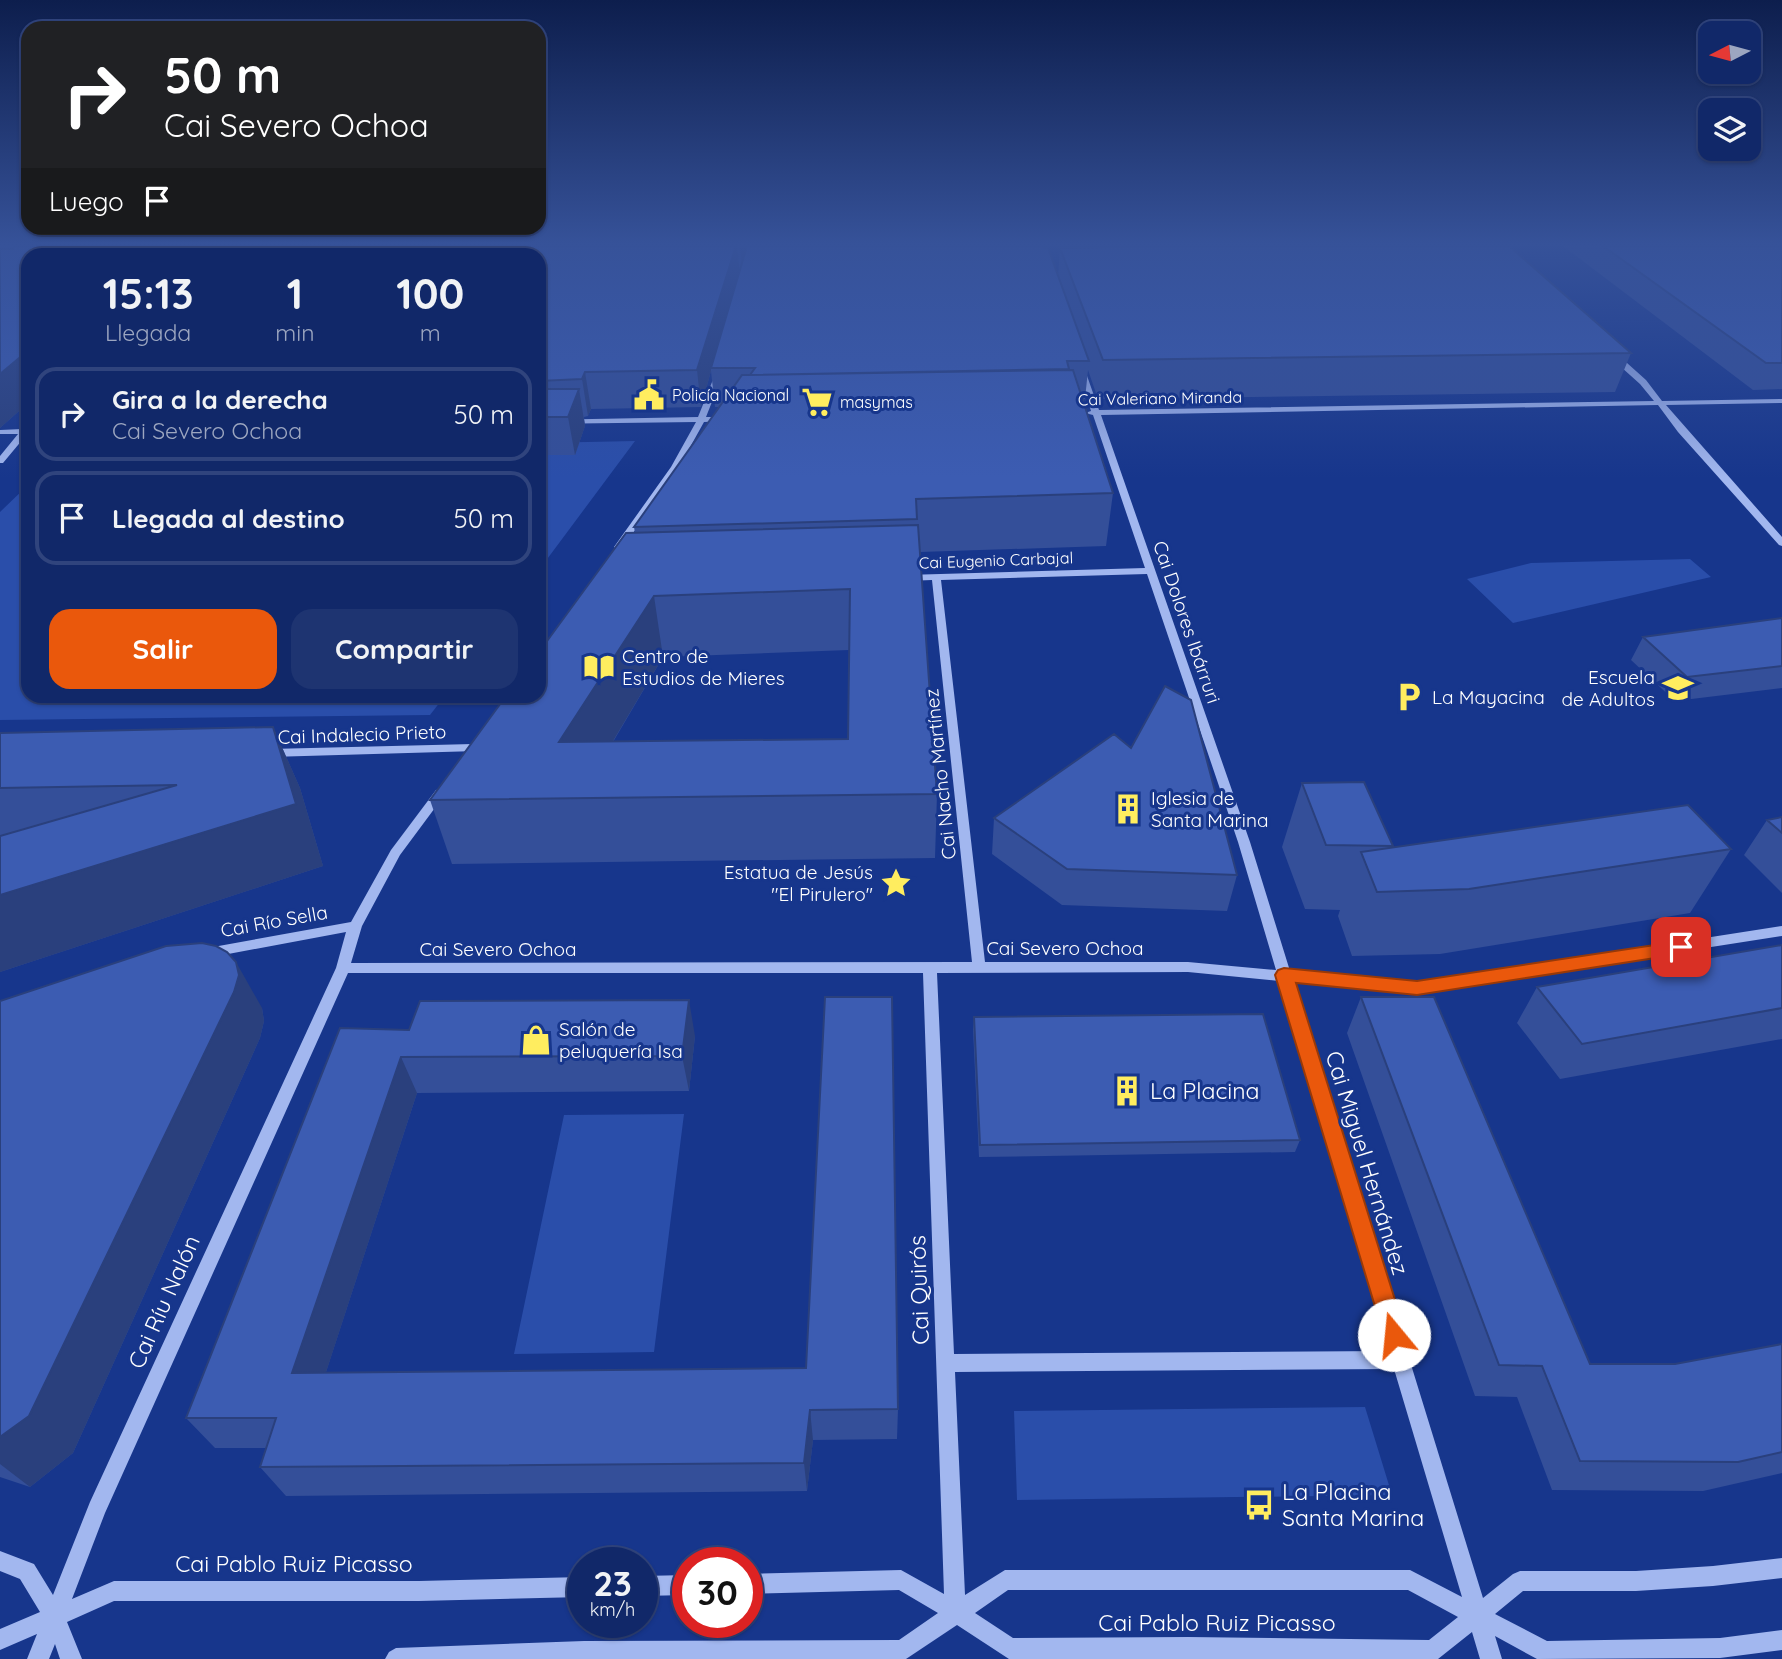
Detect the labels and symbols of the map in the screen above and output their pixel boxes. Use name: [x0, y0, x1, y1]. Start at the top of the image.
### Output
north arrow: [1698, 21, 1760, 84]
public building icon: Policía Nacional: [632, 378, 666, 412]
place label: Policía Nacional: [672, 385, 789, 405]
supermarket icon: masymas: [800, 385, 834, 419]
street label: Cai Valeriano Miranda: [1078, 387, 1242, 409]
place label: masymas: [840, 392, 913, 412]
street label: Cai Dolores Ibárruri: [1148, 538, 1226, 706]
street label: Cai Eugenio Carbajal: [918, 547, 1074, 573]
place label: Centro de Estudios de Mieres: [622, 644, 785, 690]
library icon: Centro de Estudios de Mieres: [582, 650, 616, 684]
place label: Escuela de Adultos: [1562, 665, 1655, 711]
school or university icon: Escuela de Adultos: [1661, 671, 1695, 705]
parking icon: La Mayacina: [1392, 680, 1426, 714]
place label: La Mayacina: [1432, 685, 1545, 709]
street label: Cai Nacho Martínez: [919, 687, 961, 861]
street label: Cai Indalecio Prieto: [277, 719, 447, 749]
place label: Iglesia de Santa Marina: [1151, 786, 1268, 832]
building icon: Iglesia de Santa Marina: [1111, 792, 1145, 826]
place label: Estatua de Jesús "El Pirulero": [724, 860, 873, 906]
place icon: Estatua de Jesús "El Pirulero": [879, 866, 913, 900]
street label: Cai Río Sella: [219, 900, 329, 942]
pin: [1651, 917, 1711, 977]
street label: Cai Severo Ochoa: [986, 936, 1144, 960]
street label: Cai Severo Ochoa: [419, 937, 577, 961]
place label: Salón de peluquería Isa: [559, 1017, 683, 1063]
shop icon: Salón de peluquería Isa: [519, 1023, 553, 1057]
street label: Cai Miguel Hernández: [1320, 1047, 1415, 1278]
building icon: La Placina: [1110, 1074, 1144, 1108]
place label: La Placina: [1150, 1076, 1259, 1105]
street label: Cai Ríu Nalón: [121, 1231, 206, 1373]
street label: Cai Quirós: [902, 1235, 935, 1345]
position arrow: [1357, 1298, 1431, 1372]
place label: La Placina Santa Marina: [1282, 1477, 1424, 1532]
bus stop icon: La Placina Santa Marina: [1242, 1488, 1276, 1522]
speed limit sign: 30: [672, 1547, 763, 1638]
street label: Cai Pablo Ruiz Picasso: [175, 1549, 413, 1578]
street label: Cai Pablo Ruiz Picasso: [1098, 1608, 1336, 1637]

